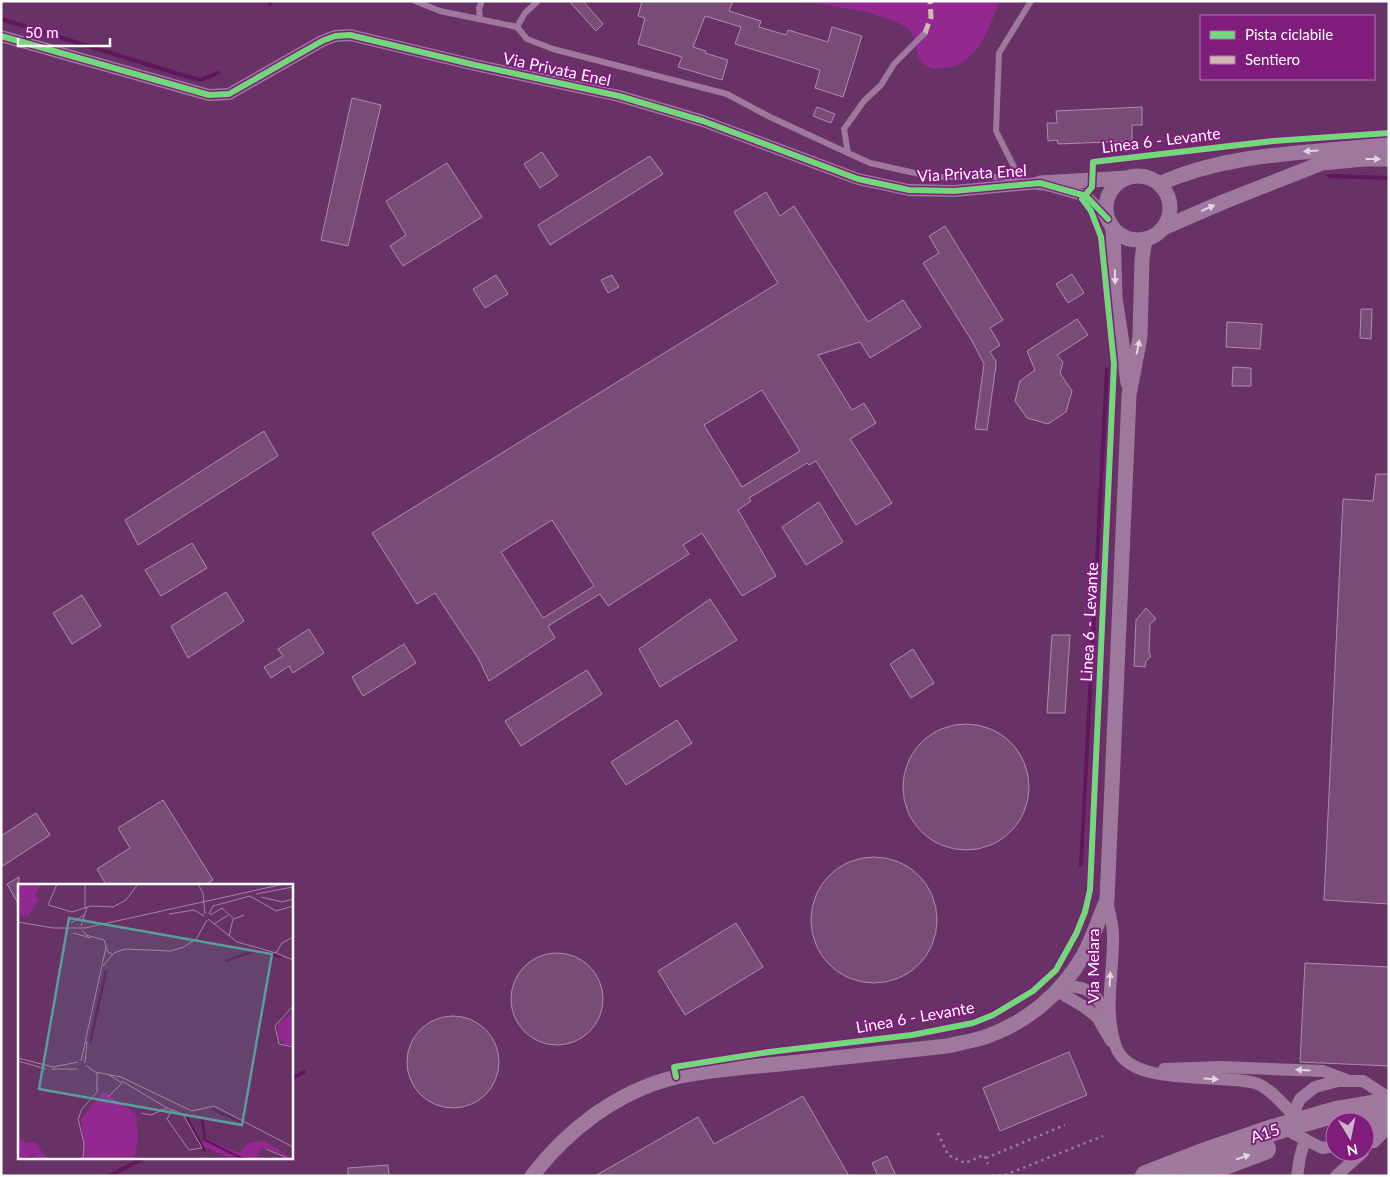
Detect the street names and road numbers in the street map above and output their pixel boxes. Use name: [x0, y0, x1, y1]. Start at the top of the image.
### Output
street label: Via Privata Enel: [501, 48, 613, 89]
street label: Linea 6 - Levante: [1100, 123, 1222, 156]
street label: Via Privata Enel: [917, 160, 1027, 185]
street label: Linea 6 - Levante: [1076, 562, 1101, 682]
street label: Via Melara: [1083, 928, 1102, 1004]
street label: Linea 6 - Levante: [854, 997, 976, 1036]
street label: A15: [1248, 1119, 1282, 1146]

